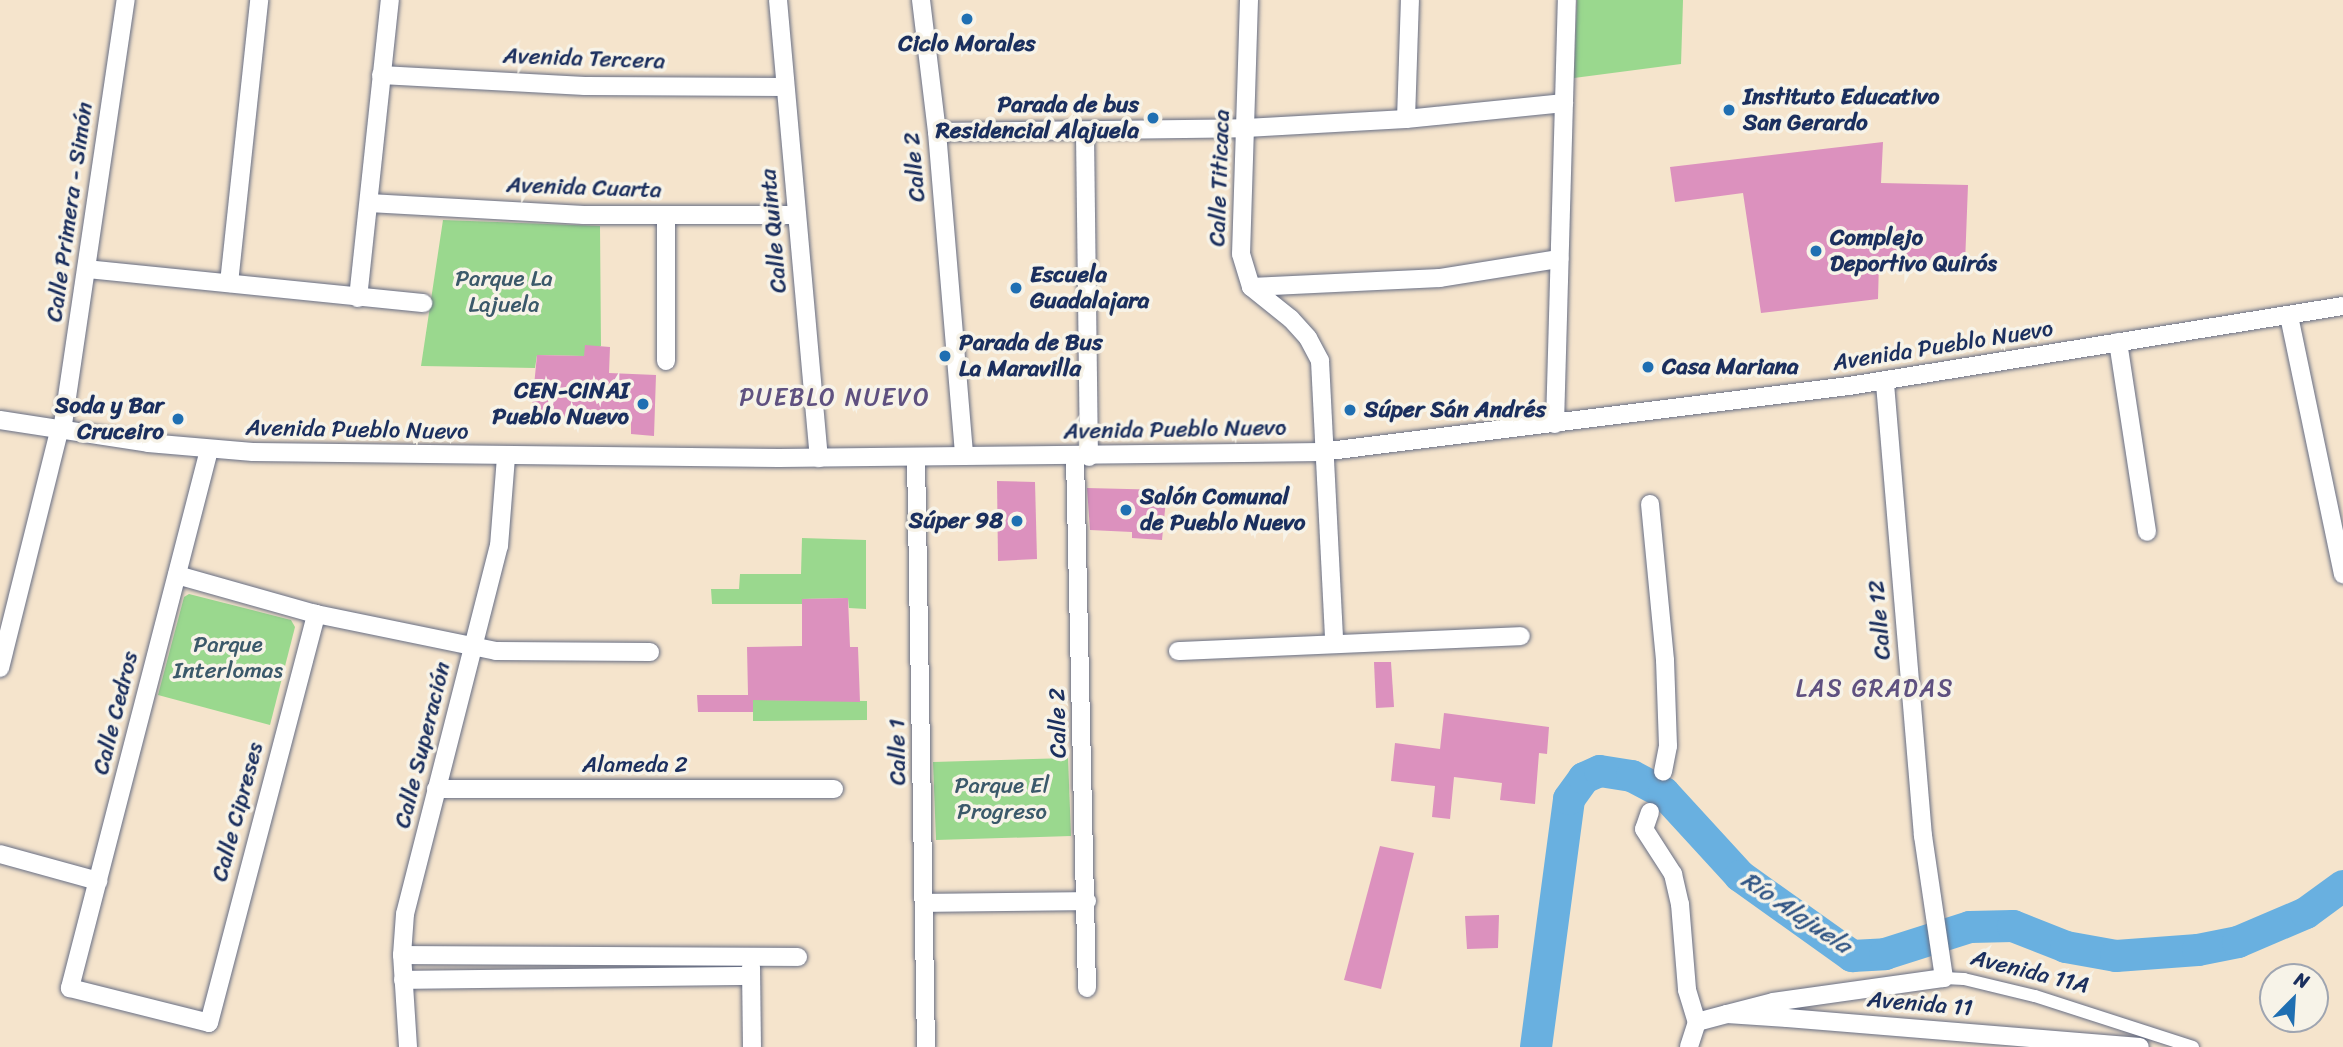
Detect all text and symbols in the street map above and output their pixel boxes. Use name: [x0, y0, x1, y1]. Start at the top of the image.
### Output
marker: Ciclo Morales: [959, 11, 975, 27]
place label: Ciclo Morales: [900, 30, 1034, 58]
street label: Avenida Tercera: [502, 42, 666, 76]
place label: Instituto Educativo San Gerardo: [1743, 83, 1939, 137]
place label: Parada de bus Residencial Alajuela: [937, 91, 1139, 145]
street label: Calle Primera - Simón: [41, 100, 99, 324]
marker: Instituto Educativo San Gerardo: [1721, 102, 1737, 118]
street label: Calle Titicaca: [1204, 108, 1236, 248]
marker: Parada de bus Residencial Alajuela: [1145, 110, 1161, 126]
street label: Calle 2: [898, 131, 932, 203]
street label: Calle Quinta: [755, 168, 793, 294]
street label: Avenida Cuarta: [506, 171, 662, 205]
place label: Complejo Deportivo Quirós: [1830, 224, 1998, 278]
marker: Complejo Deportivo Quirós: [1808, 243, 1824, 259]
place label: Escuela Guadalajara: [1030, 261, 1149, 315]
park label: Parque La Lajuela: [455, 265, 553, 319]
marker: Escuela Guadalajara: [1008, 280, 1024, 296]
street label: Avenida Pueblo Nuevo: [1831, 315, 2055, 377]
place label: Parada de Bus La Maravilla: [959, 329, 1102, 383]
marker: Parada de Bus La Maravilla: [937, 348, 953, 364]
place label: Casa Mariana: [1662, 353, 1798, 381]
marker: Casa Mariana: [1640, 359, 1656, 375]
place label: CEN-CINAI Pueblo Nuevo: [492, 377, 629, 431]
district label: PUEBLO NUEVO: [741, 384, 929, 412]
place label: Soda y Bar Cruceiro: [55, 392, 164, 446]
marker: CEN-CINAI Pueblo Nuevo: [635, 396, 651, 412]
place label: Súper Sán Andrés: [1364, 396, 1546, 424]
marker: Súper Sán Andrés: [1342, 402, 1358, 418]
marker: Soda y Bar Cruceiro: [170, 411, 186, 427]
street label: Avenida Pueblo Nuevo: [245, 414, 469, 446]
street label: Avenida Pueblo Nuevo: [1063, 414, 1287, 446]
place label: Salón Comunal de Pueblo Nuevo: [1140, 483, 1307, 537]
marker: Salón Comunal de Pueblo Nuevo: [1118, 502, 1134, 518]
place label: Súper 98: [909, 507, 1003, 535]
marker: Súper 98: [1009, 513, 1025, 529]
street label: Calle 12: [1863, 579, 1897, 661]
park label: Parque Interlomas: [173, 631, 283, 685]
street label: Calle Cedros: [87, 649, 145, 777]
street label: Calle Superación: [389, 659, 457, 831]
district label: LAS GRADAS: [1797, 675, 1953, 703]
street label: Calle 2: [1044, 688, 1072, 758]
street label: Calle 1: [884, 718, 912, 786]
street label: Calle Cipreses: [206, 740, 270, 884]
street label: Alameda 2: [582, 751, 688, 779]
park label: Parque El Progreso: [955, 772, 1049, 826]
water label: Río Alajuela: [1736, 866, 1856, 960]
street label: Avenida 11A: [1968, 944, 2092, 1000]
text: N: [2289, 962, 2315, 998]
north arrow: [2259, 963, 2329, 1033]
street label: Avenida 11: [1866, 986, 1974, 1022]

